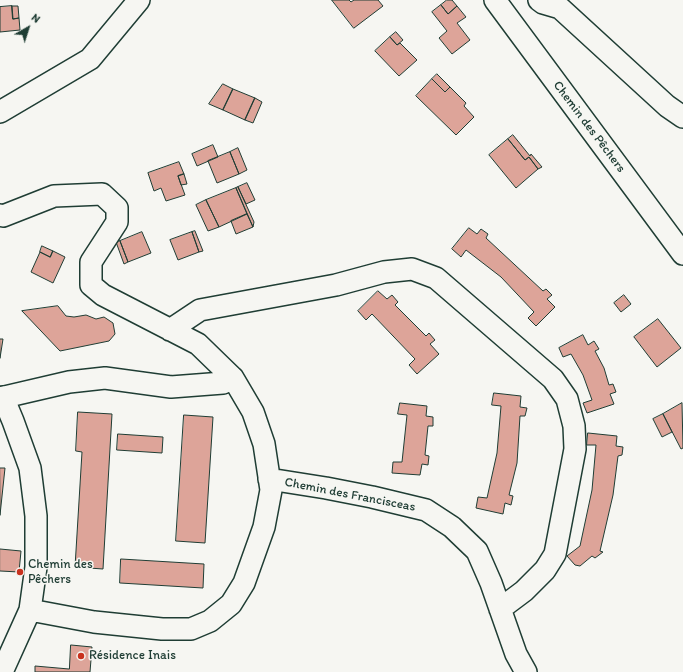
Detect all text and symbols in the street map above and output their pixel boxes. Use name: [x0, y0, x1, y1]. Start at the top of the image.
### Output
north arrow: [8, 8, 48, 48]
text: N: [29, 11, 43, 26]
street label: Chemin des Pêchers: [549, 78, 629, 176]
street label: Chemin des Francisceas: [283, 475, 417, 515]
place label: Chemin des Pêchers: [28, 557, 93, 588]
marker: Chemin des Pêchers: [15, 567, 25, 577]
place label: Résidence Inais: [89, 648, 176, 664]
marker: Résidence Inais: [76, 651, 86, 661]

